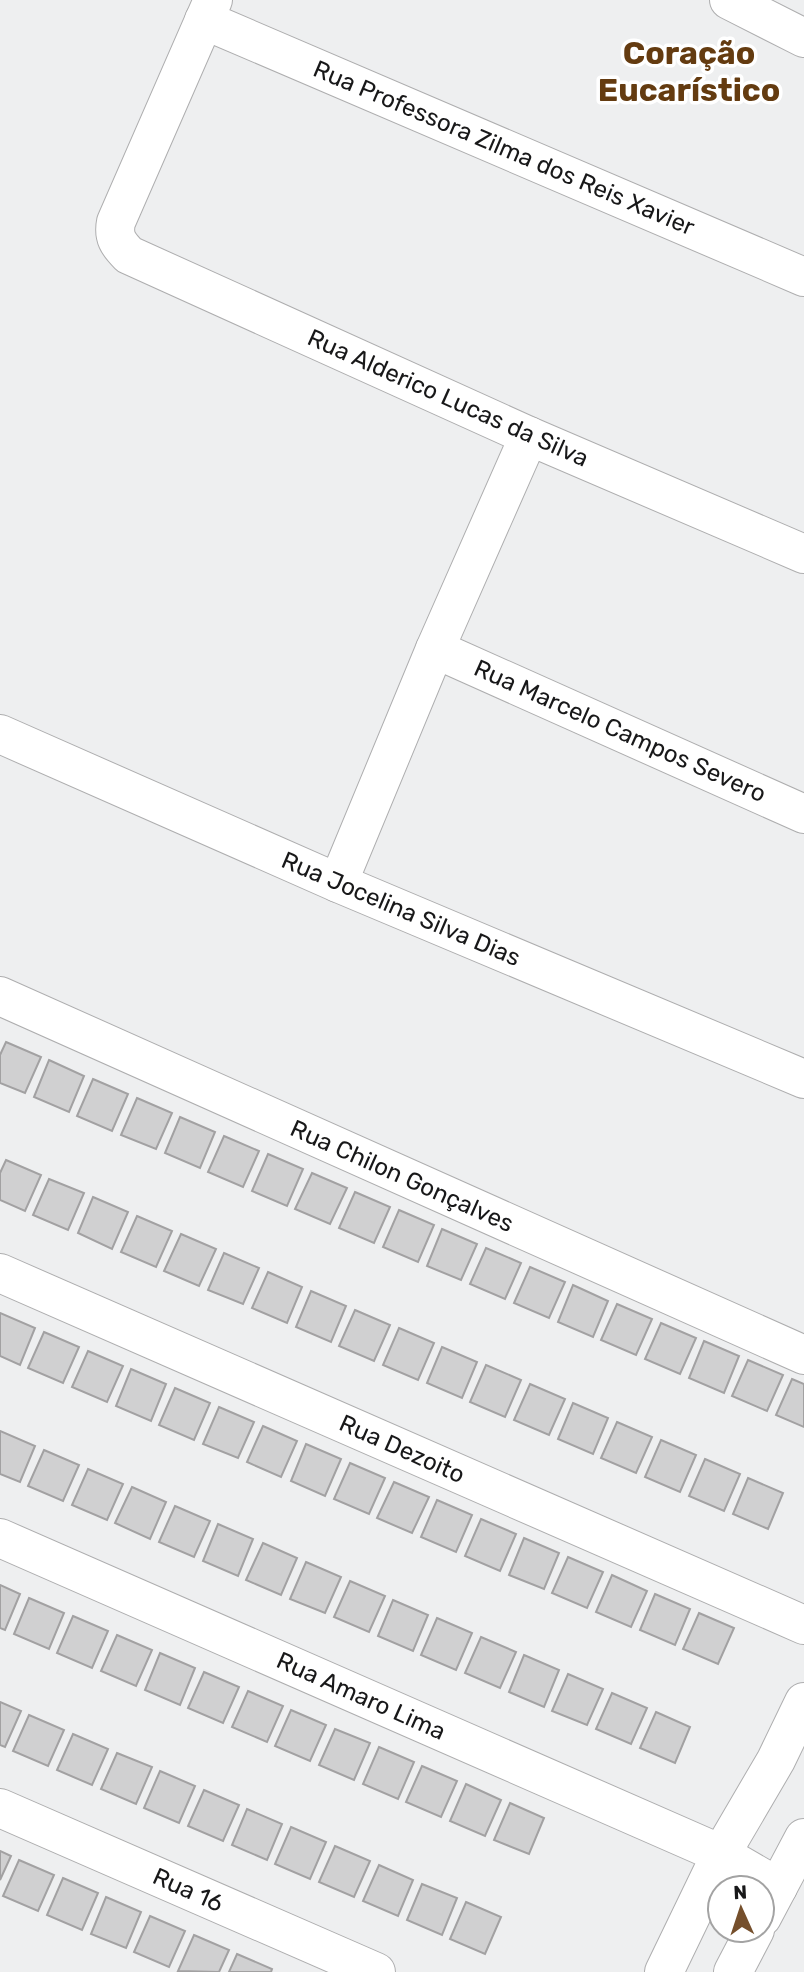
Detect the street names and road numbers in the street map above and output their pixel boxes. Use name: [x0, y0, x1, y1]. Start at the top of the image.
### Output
street label: Rua Professora Zilma dos Reis Xavier: [309, 55, 699, 241]
street label: Rua Alderico Lucas da Silva: [303, 323, 593, 473]
street label: Rua Marcelo Campos Severo: [470, 654, 770, 808]
street label: Rua Jocelina Silva Dias: [277, 846, 525, 972]
street label: Rua Chilon Gonçalves: [286, 1114, 518, 1238]
street label: Rua Dezoito: [335, 1409, 469, 1489]
street label: Rua Amaro Lima: [272, 1646, 450, 1746]
street label: Rua 16: [148, 1862, 228, 1918]

